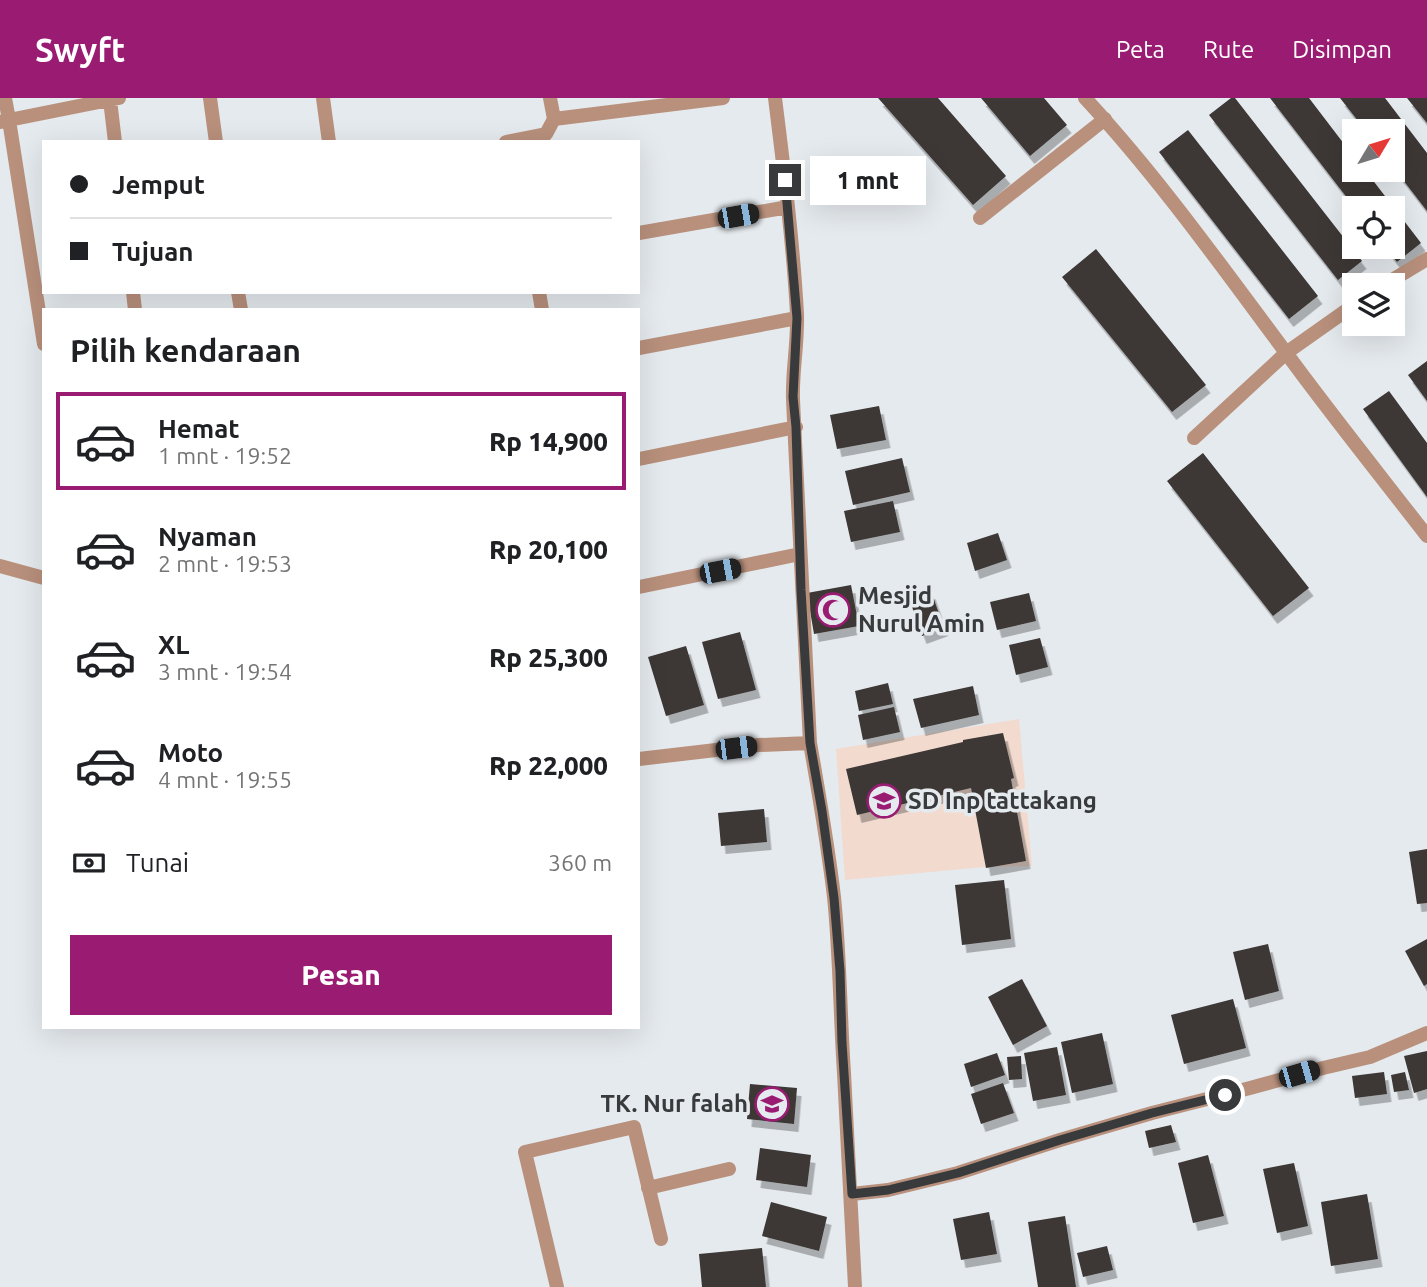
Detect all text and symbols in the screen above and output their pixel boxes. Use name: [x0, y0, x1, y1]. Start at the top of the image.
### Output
text: Swyft: [35, 31, 125, 68]
text: Peta: [1116, 36, 1165, 63]
text: Rute: [1203, 36, 1254, 63]
text: Disimpan: [1292, 36, 1392, 63]
north arrow: [1342, 119, 1405, 182]
map controls: [1342, 119, 1405, 336]
callout: 1 mnt: [810, 155, 925, 204]
route end: [769, 164, 801, 196]
text: 1 mnt: [837, 168, 899, 193]
text: Jemput: [112, 170, 205, 199]
button: locate: [1342, 196, 1405, 259]
car: [716, 202, 761, 230]
text: Tujuan: [112, 237, 193, 266]
button: layers: [1342, 273, 1405, 336]
text: Pilih kendaraan: [70, 332, 301, 368]
icon: car: [74, 410, 137, 473]
text: Hemat: [158, 414, 240, 443]
text: Rp 14,900: [489, 427, 608, 456]
text: 1 mnt · 19:52: [158, 443, 292, 468]
icon: car: [74, 518, 137, 581]
text: Nyaman: [158, 522, 257, 551]
text: Rp 20,100: [489, 535, 608, 564]
text: 2 mnt · 19:53: [158, 551, 292, 576]
car: [698, 557, 743, 585]
place label: Mesjid Nurul Amin: [858, 582, 985, 637]
mosque icon: Mesjid Nurul Amin: [814, 591, 852, 629]
icon: car: [74, 626, 137, 689]
text: XL: [158, 630, 189, 659]
text: Rp 25,300: [489, 643, 608, 672]
text: 3 mnt · 19:54: [158, 659, 292, 684]
icon: car: [74, 734, 137, 797]
car: [714, 735, 759, 761]
text: Moto: [158, 738, 223, 767]
text: Rp 22,000: [489, 751, 608, 780]
text: 4 mnt · 19:55: [158, 767, 292, 792]
school or university icon: SD Inp tattakang: [865, 782, 903, 820]
place label: SD Inp tattakang: [908, 787, 1097, 814]
icon: cash: [70, 844, 108, 882]
text: Tunai: [126, 848, 189, 877]
text: 360 m: [548, 850, 612, 875]
button: Pesan: [70, 935, 612, 1015]
car: [1276, 1058, 1323, 1090]
route start: [1209, 1079, 1241, 1111]
school or university icon: TK. Nur falah: [753, 1085, 791, 1123]
place label: TK. Nur falah: [600, 1090, 748, 1117]

